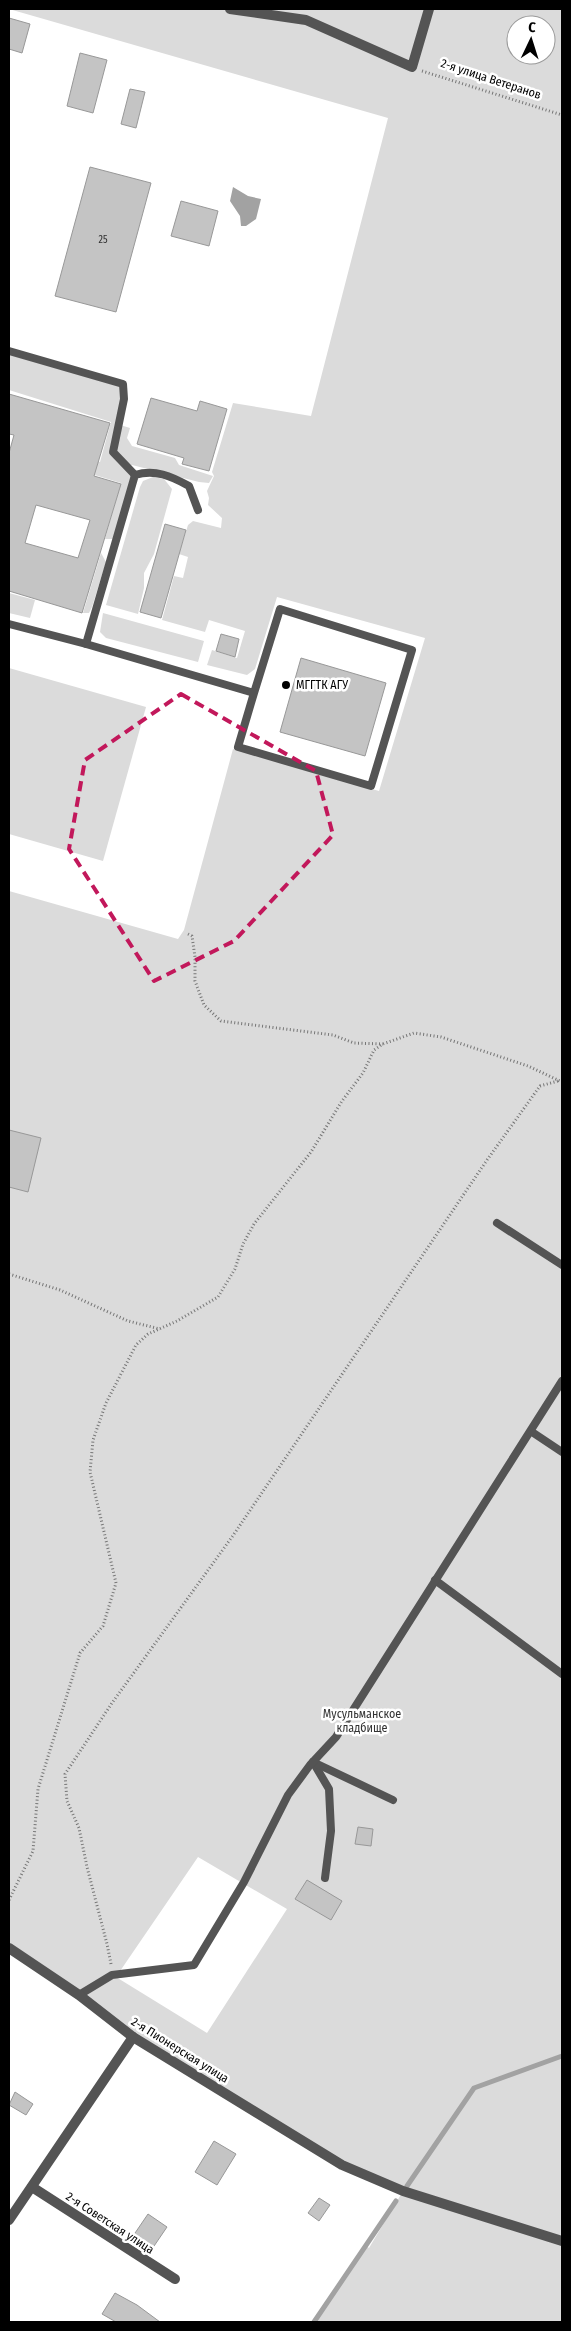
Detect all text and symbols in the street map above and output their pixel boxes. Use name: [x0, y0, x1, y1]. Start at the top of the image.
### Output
north arrow: [506, 15, 556, 65]
text: С: [528, 19, 537, 36]
street label: 2-я улица Ветеранов: [439, 56, 543, 102]
house number: 25: [99, 234, 108, 246]
place label: МГГТК АГУ: [296, 678, 348, 692]
marker: МГГТК АГУ: [280, 679, 292, 691]
park label: Мусульманское кладбище: [323, 1707, 401, 1735]
street label: 2-я Пионерская улица: [129, 2014, 231, 2086]
street label: 2-я Советская улица: [63, 2189, 157, 2257]

